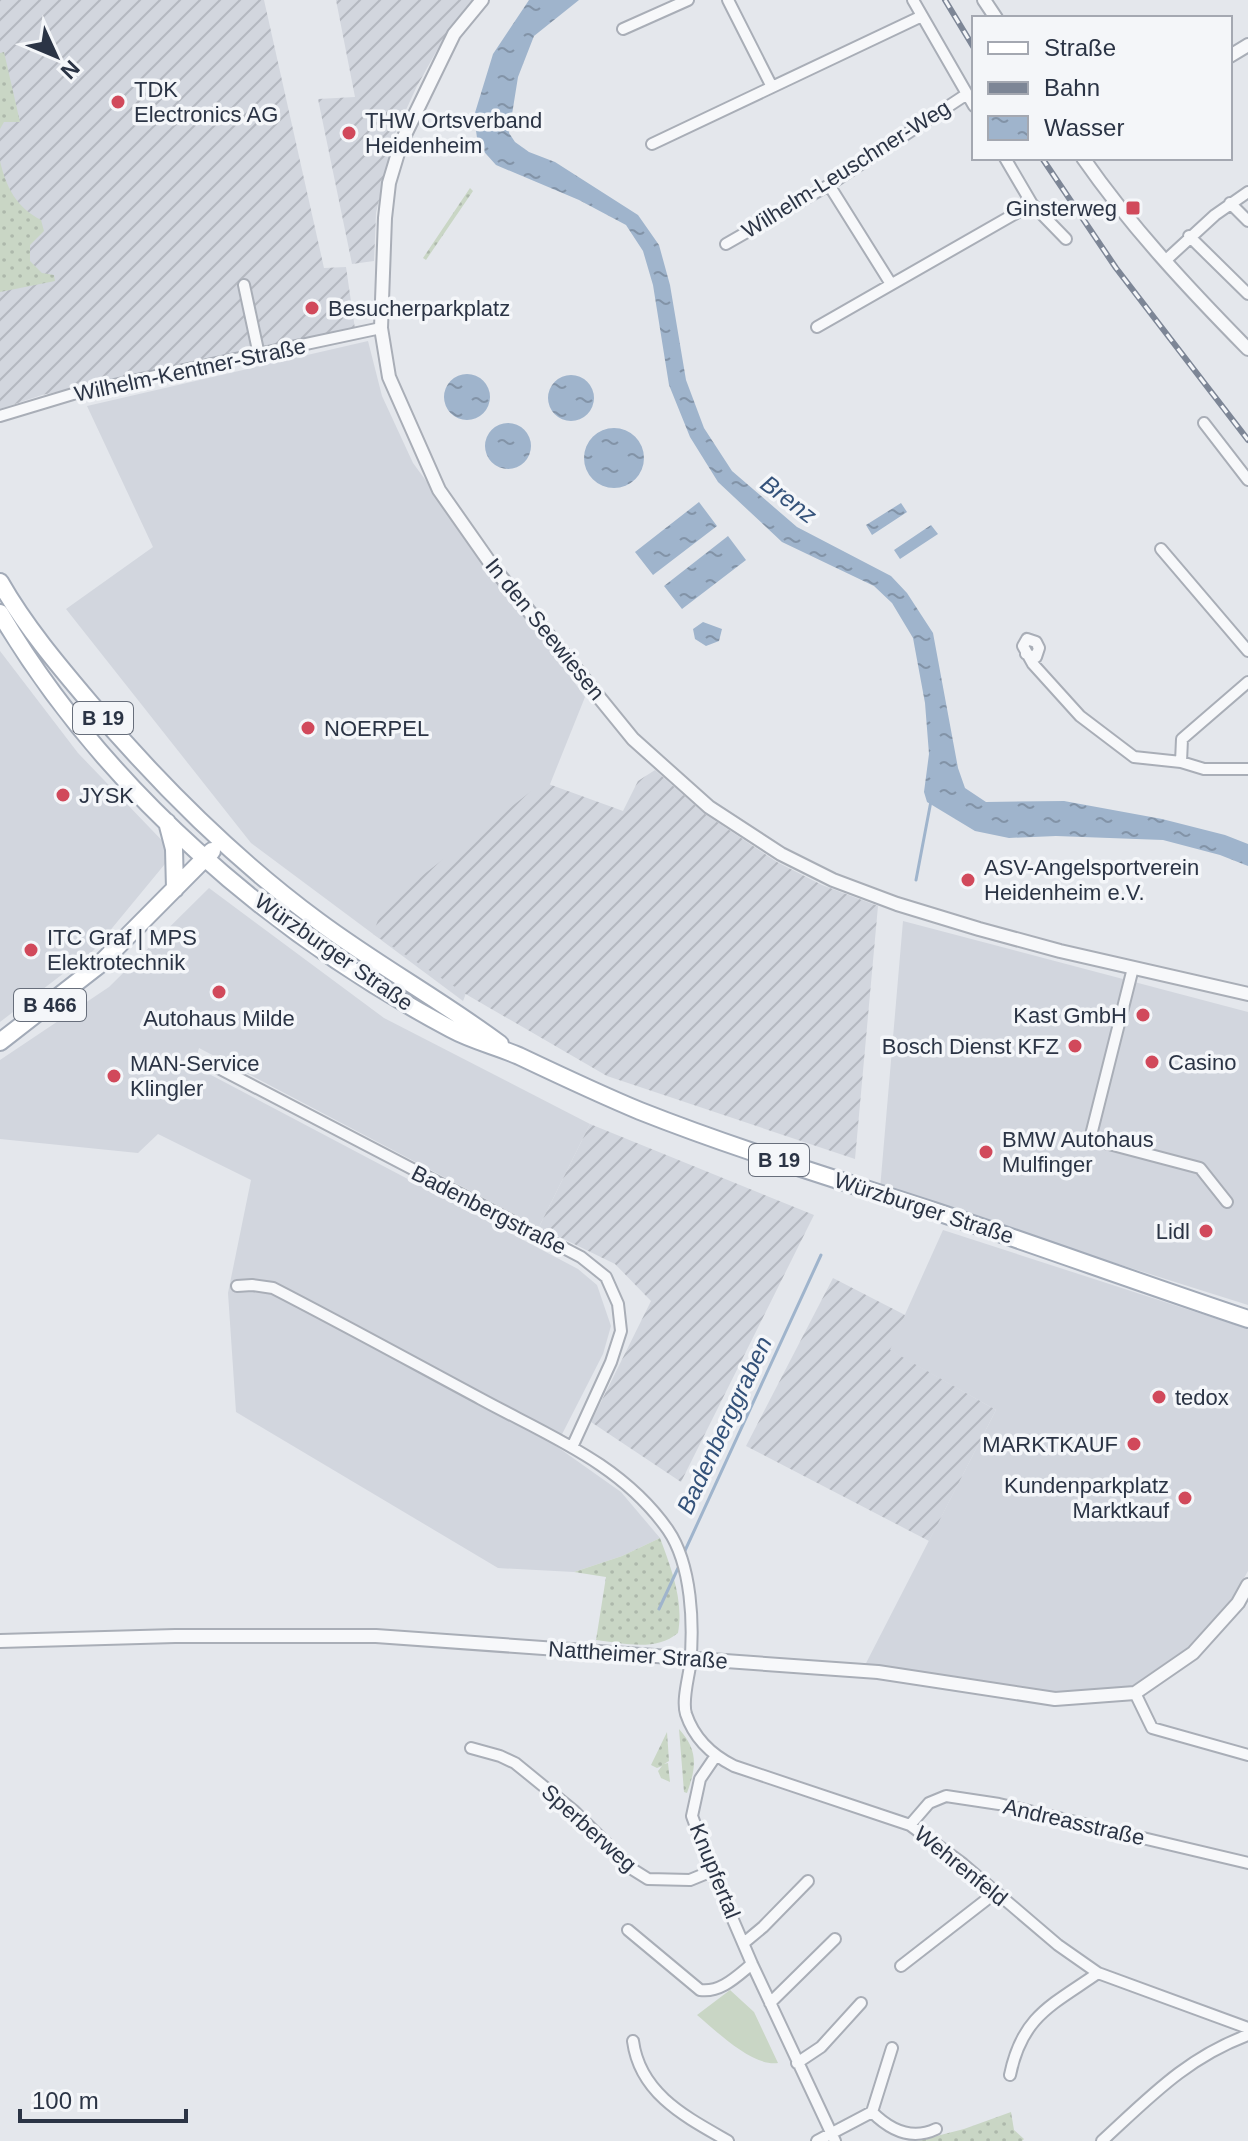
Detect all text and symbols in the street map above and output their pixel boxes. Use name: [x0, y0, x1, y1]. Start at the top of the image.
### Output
north arrow: [16, 16, 96, 96]
legend: [972, 16, 1232, 160]
text: Straße: [1044, 34, 1116, 61]
text: N: [56, 55, 85, 84]
text: Bahn: [1044, 74, 1100, 101]
place label: TDK Electronics AG: [134, 77, 278, 127]
marker: TDK Electronics AG: [109, 93, 127, 111]
street label: Wilhelm-Leuschner-Weg: [737, 95, 955, 243]
place label: THW Ortsverband Heidenheim: [365, 108, 542, 158]
text: Wasser: [1044, 114, 1124, 141]
marker: THW Ortsverband Heidenheim: [340, 124, 358, 142]
place label: Ginsterweg: [1006, 196, 1117, 221]
marker: Ginsterweg: [1124, 199, 1142, 217]
place label: Besucherparkplatz: [328, 296, 510, 321]
marker: Besucherparkplatz: [303, 299, 321, 317]
street label: Wilhelm-Kentner-Straße: [72, 333, 308, 407]
water label: Brenz: [756, 469, 822, 529]
street label: In den Seewiesen: [480, 553, 610, 705]
road number: B 19: [73, 702, 133, 734]
place label: NOERPEL: [324, 716, 429, 741]
marker: NOERPEL: [299, 719, 317, 737]
place label: JYSK: [79, 783, 134, 808]
marker: JYSK: [54, 786, 72, 804]
place label: ASV-Angelsportverein Heidenheim e.V.: [984, 855, 1199, 905]
marker: ASV-Angelsportverein Heidenheim e.V.: [959, 871, 977, 889]
street label: Würzburger Straße: [250, 888, 418, 1016]
place label: ITC Graf | MPS Elektrotechnik: [47, 925, 197, 975]
marker: ITC Graf | MPS Elektrotechnik: [22, 941, 40, 959]
marker: Autohaus Milde: [210, 983, 228, 1001]
road number: B 466: [14, 989, 86, 1021]
place label: Kast GmbH: [1013, 1003, 1127, 1028]
place label: Autohaus Milde: [143, 1006, 295, 1031]
marker: Kast GmbH: [1134, 1006, 1152, 1024]
place label: Bosch Dienst KFZ: [882, 1034, 1059, 1059]
marker: Bosch Dienst KFZ: [1066, 1037, 1084, 1055]
place label: Casino: [1168, 1050, 1236, 1075]
place label: MAN-Service Klingler: [130, 1051, 260, 1101]
marker: Casino: [1143, 1053, 1161, 1071]
marker: MAN-Service Klingler: [105, 1067, 123, 1085]
place label: BMW Autohaus Mulfinger: [1002, 1127, 1154, 1177]
marker: BMW Autohaus Mulfinger: [977, 1143, 995, 1161]
road number: B 19: [749, 1144, 809, 1176]
street label: Badenbergstraße: [408, 1160, 570, 1260]
street label: Würzburger Straße: [831, 1167, 1017, 1249]
place label: Lidl: [1156, 1219, 1190, 1244]
marker: Lidl: [1197, 1222, 1215, 1240]
water label: Badenberggraben: [671, 1332, 777, 1518]
place label: tedox: [1175, 1385, 1229, 1410]
marker: tedox: [1150, 1388, 1168, 1406]
place label: MARKTKAUF: [982, 1432, 1118, 1457]
marker: MARKTKAUF: [1125, 1435, 1143, 1453]
place label: Kundenparkplatz Marktkauf: [1004, 1473, 1170, 1523]
marker: Kundenparkplatz Marktkauf: [1176, 1489, 1194, 1507]
street label: Nattheimer Straße: [547, 1636, 729, 1674]
street label: Sperberweg: [537, 1779, 641, 1877]
street label: Andreasstraße: [1001, 1794, 1147, 1850]
street label: Knupfertal: [685, 1820, 745, 1922]
street label: Wehrenfeld: [910, 1821, 1012, 1911]
scale bar: [20, 2073, 186, 2123]
text: 100 m: [32, 2087, 99, 2114]

